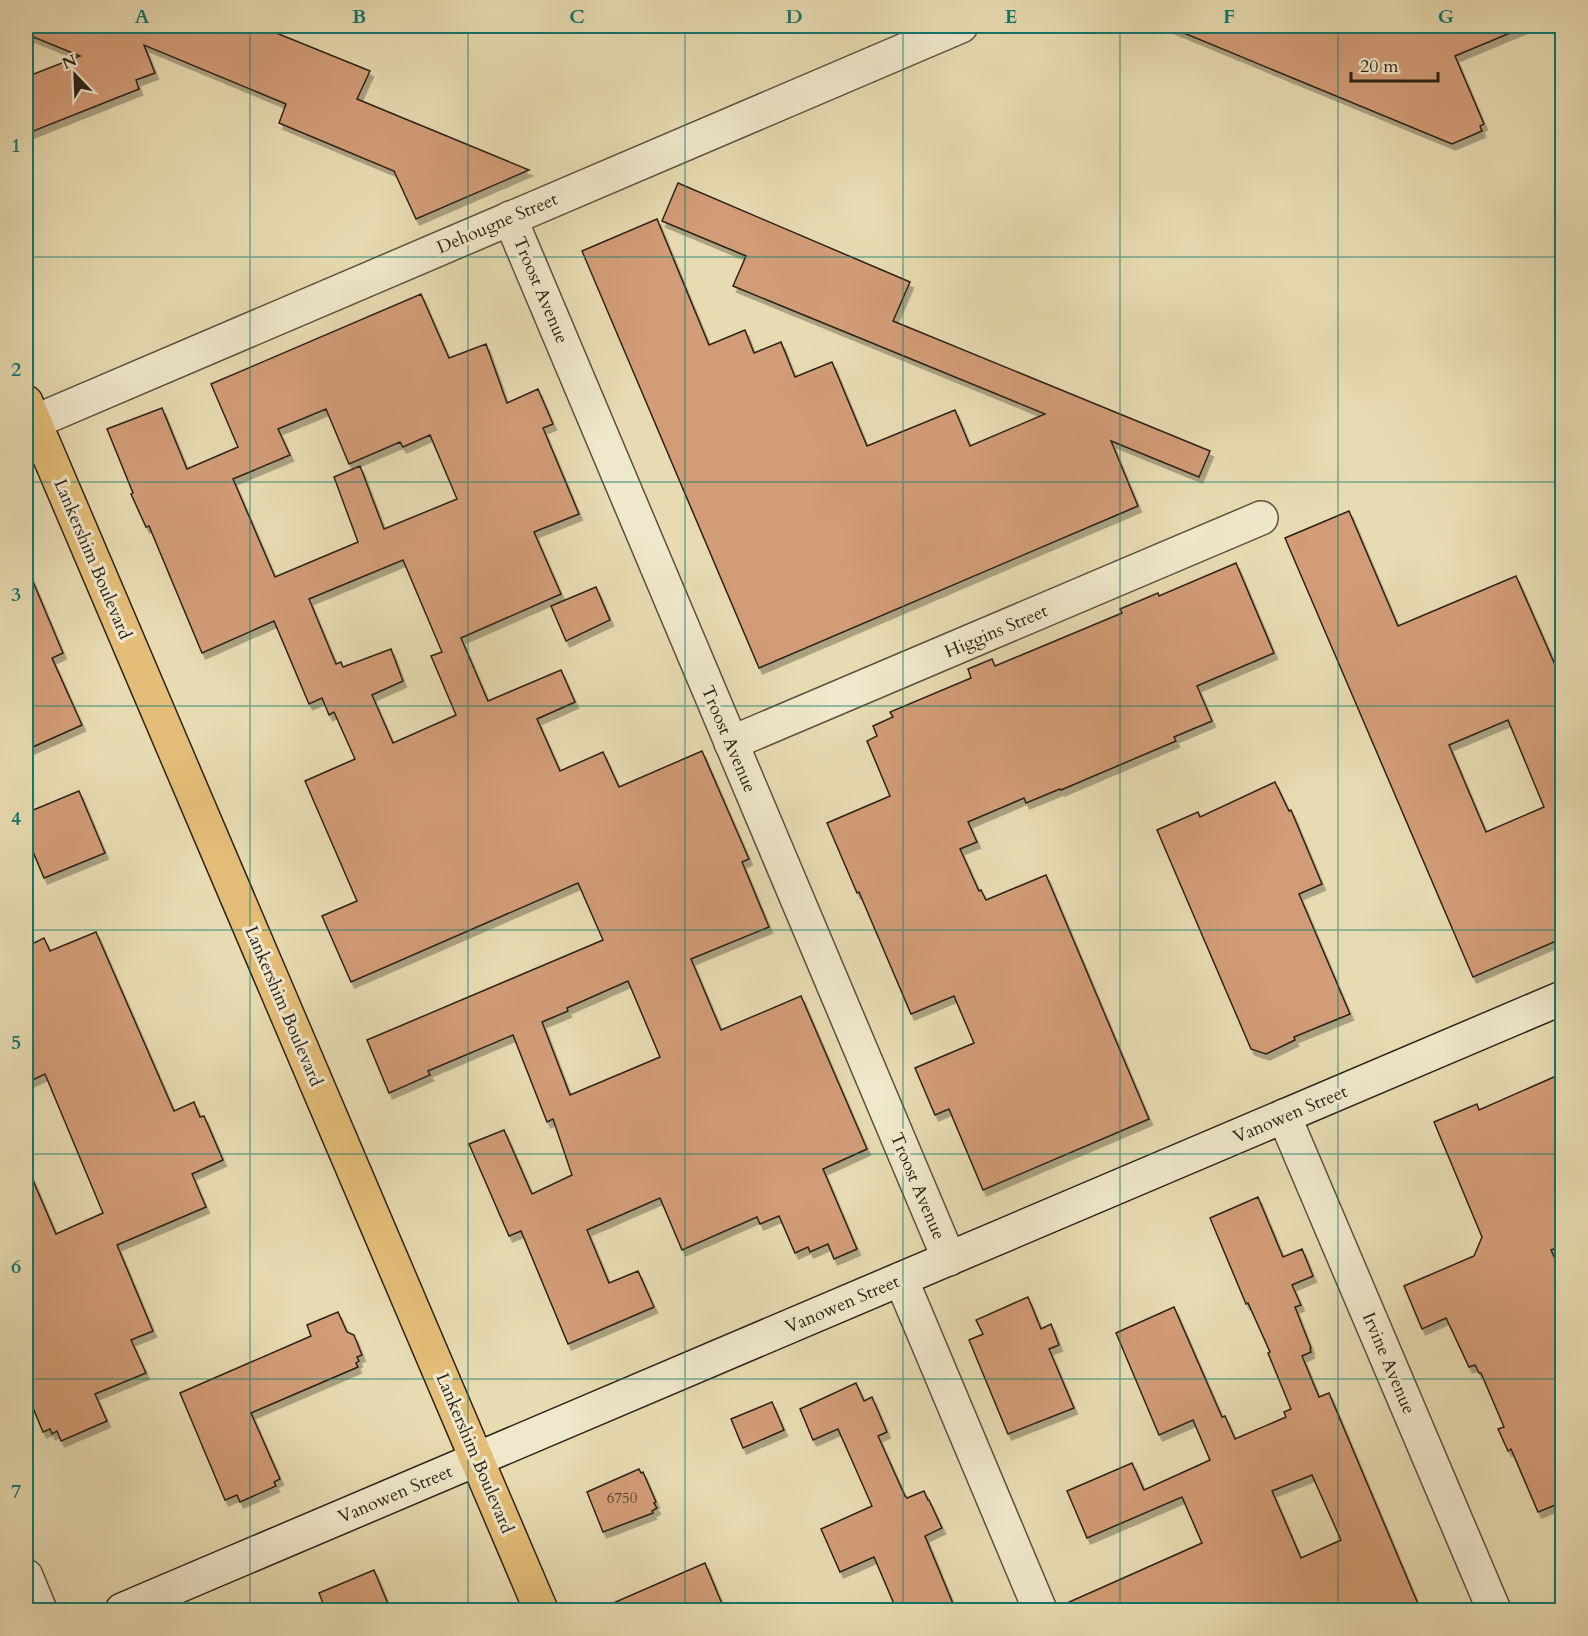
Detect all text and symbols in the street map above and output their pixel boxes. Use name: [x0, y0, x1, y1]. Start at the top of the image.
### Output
text: A: [134, 3, 150, 30]
text: B: [352, 3, 366, 30]
text: C: [569, 3, 585, 30]
text: D: [785, 3, 803, 30]
text: E: [1005, 3, 1017, 30]
text: F: [1223, 3, 1235, 30]
text: G: [1438, 3, 1454, 30]
north arrow: [45, 45, 105, 105]
scale bar: [1351, 45, 1438, 83]
text: N: [59, 49, 80, 75]
text: 20 m: [1360, 54, 1399, 79]
text: 1: [11, 132, 21, 159]
street label: Dehougne Street: [433, 187, 562, 260]
street label: Troost Avenue: [507, 233, 574, 348]
text: 2: [11, 356, 21, 383]
street label: Lankershim Boulevard: [47, 475, 138, 644]
text: 3: [11, 581, 21, 608]
street label: Higgins Street: [941, 598, 1052, 664]
street label: Troost Avenue: [695, 682, 762, 797]
text: 4: [11, 805, 21, 832]
street label: Lankershim Boulevard: [238, 922, 329, 1091]
text: 5: [11, 1029, 21, 1056]
street label: Vanowen Street: [1229, 1079, 1351, 1150]
street label: Troost Avenue: [884, 1129, 951, 1244]
text: 6: [11, 1253, 21, 1280]
street label: Vanowen Street: [781, 1269, 903, 1340]
street label: Irvine Avenue: [1356, 1308, 1421, 1418]
street label: Lankershim Boulevard: [429, 1369, 520, 1538]
street label: Vanowen Street: [334, 1459, 456, 1530]
text: 7: [11, 1478, 21, 1505]
house number: 6750: [607, 1488, 638, 1508]

